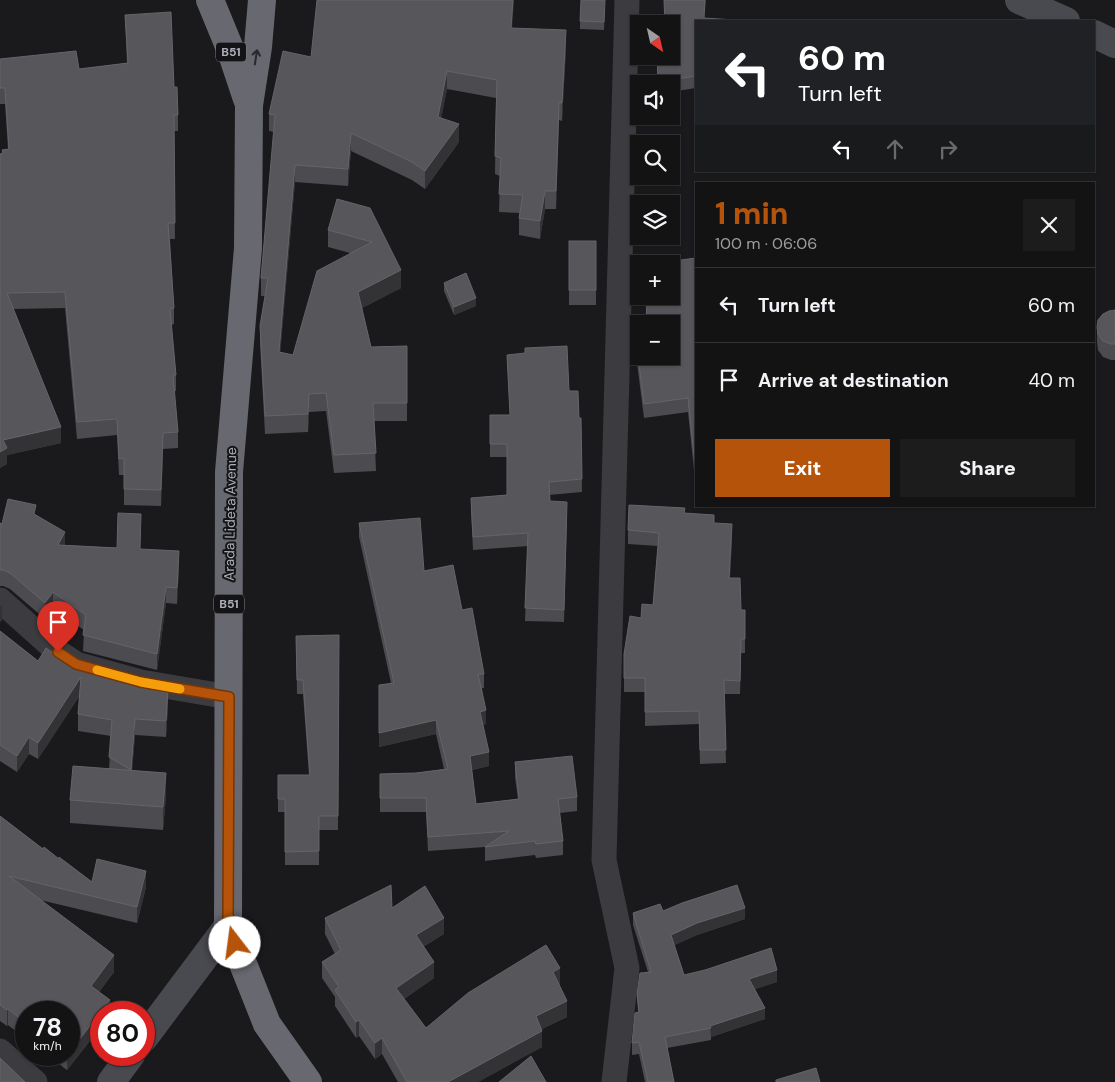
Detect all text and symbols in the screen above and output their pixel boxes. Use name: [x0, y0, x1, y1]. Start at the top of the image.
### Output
north arrow: [630, 15, 680, 65]
map controls: [630, 15, 680, 365]
text: 60 m: [798, 35, 886, 81]
icon: left: [715, 40, 780, 105]
road number: B51: [216, 42, 246, 62]
one-way arrow: [251, 50, 261, 66]
button: sound: [630, 75, 680, 125]
text: Turn left: [798, 79, 882, 108]
button: search: [630, 135, 680, 185]
icon: left: [828, 135, 856, 163]
icon: ahead: [881, 135, 909, 163]
icon: right: [934, 135, 962, 163]
text: 1 min: [715, 194, 788, 233]
button: layers: [630, 195, 680, 245]
button: close: [1023, 199, 1075, 251]
text: 100 m · 06:06: [715, 233, 817, 254]
button: +: [630, 255, 680, 305]
icon: left: [715, 291, 743, 319]
text: Turn left: [758, 293, 836, 318]
text: 60 m: [1028, 293, 1075, 318]
button: −: [630, 315, 680, 365]
icon: arrive: [715, 366, 743, 394]
text: Arrive at destination: [758, 368, 949, 393]
text: 40 m: [1028, 368, 1075, 393]
button: Exit: [715, 439, 890, 497]
button: Share: [900, 439, 1075, 497]
street label: Arada Lideta Avenue: [220, 447, 240, 581]
road number: B51: [214, 594, 244, 614]
pin: [37, 601, 79, 652]
icon: arrive: [44, 608, 72, 636]
position arrow: [208, 916, 260, 968]
speed limit sign: 80: [90, 1001, 155, 1066]
text: 78: [33, 1011, 62, 1044]
text: km/h: [33, 1038, 62, 1054]

